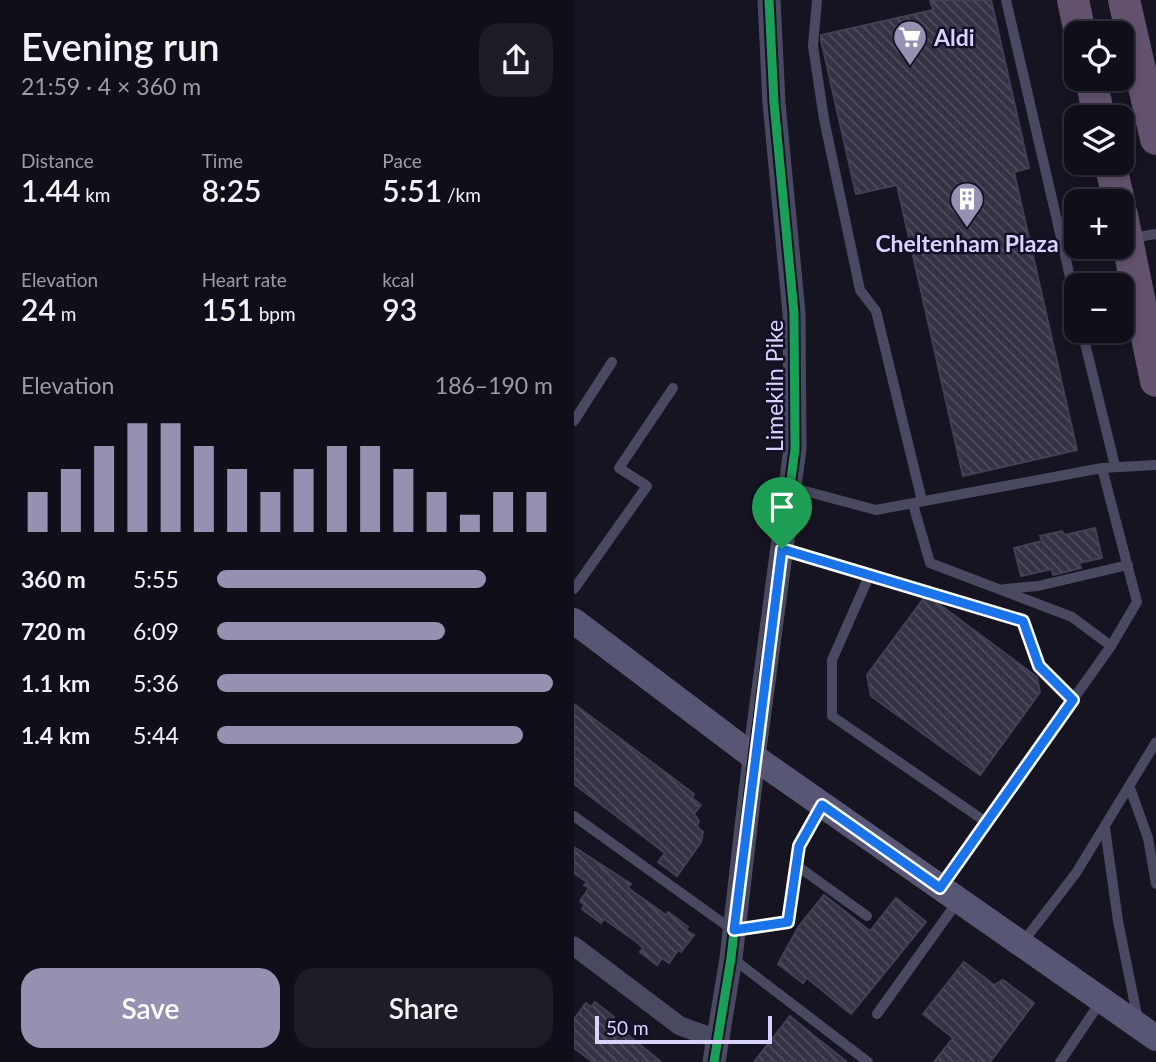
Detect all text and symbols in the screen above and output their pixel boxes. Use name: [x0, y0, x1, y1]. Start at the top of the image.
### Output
supermarket icon: Aldi: [891, 18, 929, 67]
map controls: [1064, 21, 1134, 343]
button: locate: [1064, 21, 1134, 91]
text: Evening run: [21, 23, 220, 69]
button: share: [479, 23, 553, 97]
place label: Aldi: [933, 23, 975, 51]
text: 21:59 · 4 × 360 m: [21, 72, 201, 100]
button: layers: [1064, 105, 1134, 175]
text: Distance: [21, 149, 94, 172]
text: Time: [202, 149, 243, 172]
text: Pace: [382, 149, 422, 172]
text: 1.44: [21, 172, 80, 208]
text: 8:25: [202, 172, 261, 208]
text: 5:51: [382, 172, 442, 208]
building icon: Cheltenham Plaza: [948, 180, 986, 229]
text: km: [80, 183, 110, 206]
text: /km: [442, 183, 481, 206]
button: +: [1064, 189, 1134, 259]
place label: Cheltenham Plaza: [875, 229, 1059, 257]
text: Elevation: [21, 268, 98, 291]
text: Heart rate: [202, 268, 287, 291]
text: kcal: [382, 268, 414, 291]
button: −: [1064, 273, 1134, 343]
text: 24: [21, 291, 56, 327]
text: 151: [202, 291, 254, 327]
text: 93: [382, 291, 417, 327]
text: m: [56, 302, 76, 325]
text: bpm: [254, 302, 296, 325]
street label: Limekiln Pike: [760, 320, 788, 452]
text: Elevation: [21, 371, 114, 399]
text: 186–190 m: [435, 371, 553, 399]
pin: [752, 477, 812, 549]
icon: arrive: [763, 488, 801, 526]
text: 360 m: [21, 565, 86, 593]
text: 5:55: [133, 565, 179, 593]
text: 720 m: [21, 617, 86, 645]
text: 6:09: [133, 617, 179, 645]
text: 1.1 km: [21, 669, 90, 697]
text: 5:36: [133, 669, 179, 697]
text: 1.4 km: [21, 721, 90, 749]
text: 5:44: [133, 721, 179, 749]
button: Save: [21, 968, 280, 1048]
button: Share: [294, 968, 553, 1048]
scale bar: [595, 1013, 772, 1045]
text: 50 m: [606, 1016, 649, 1039]

